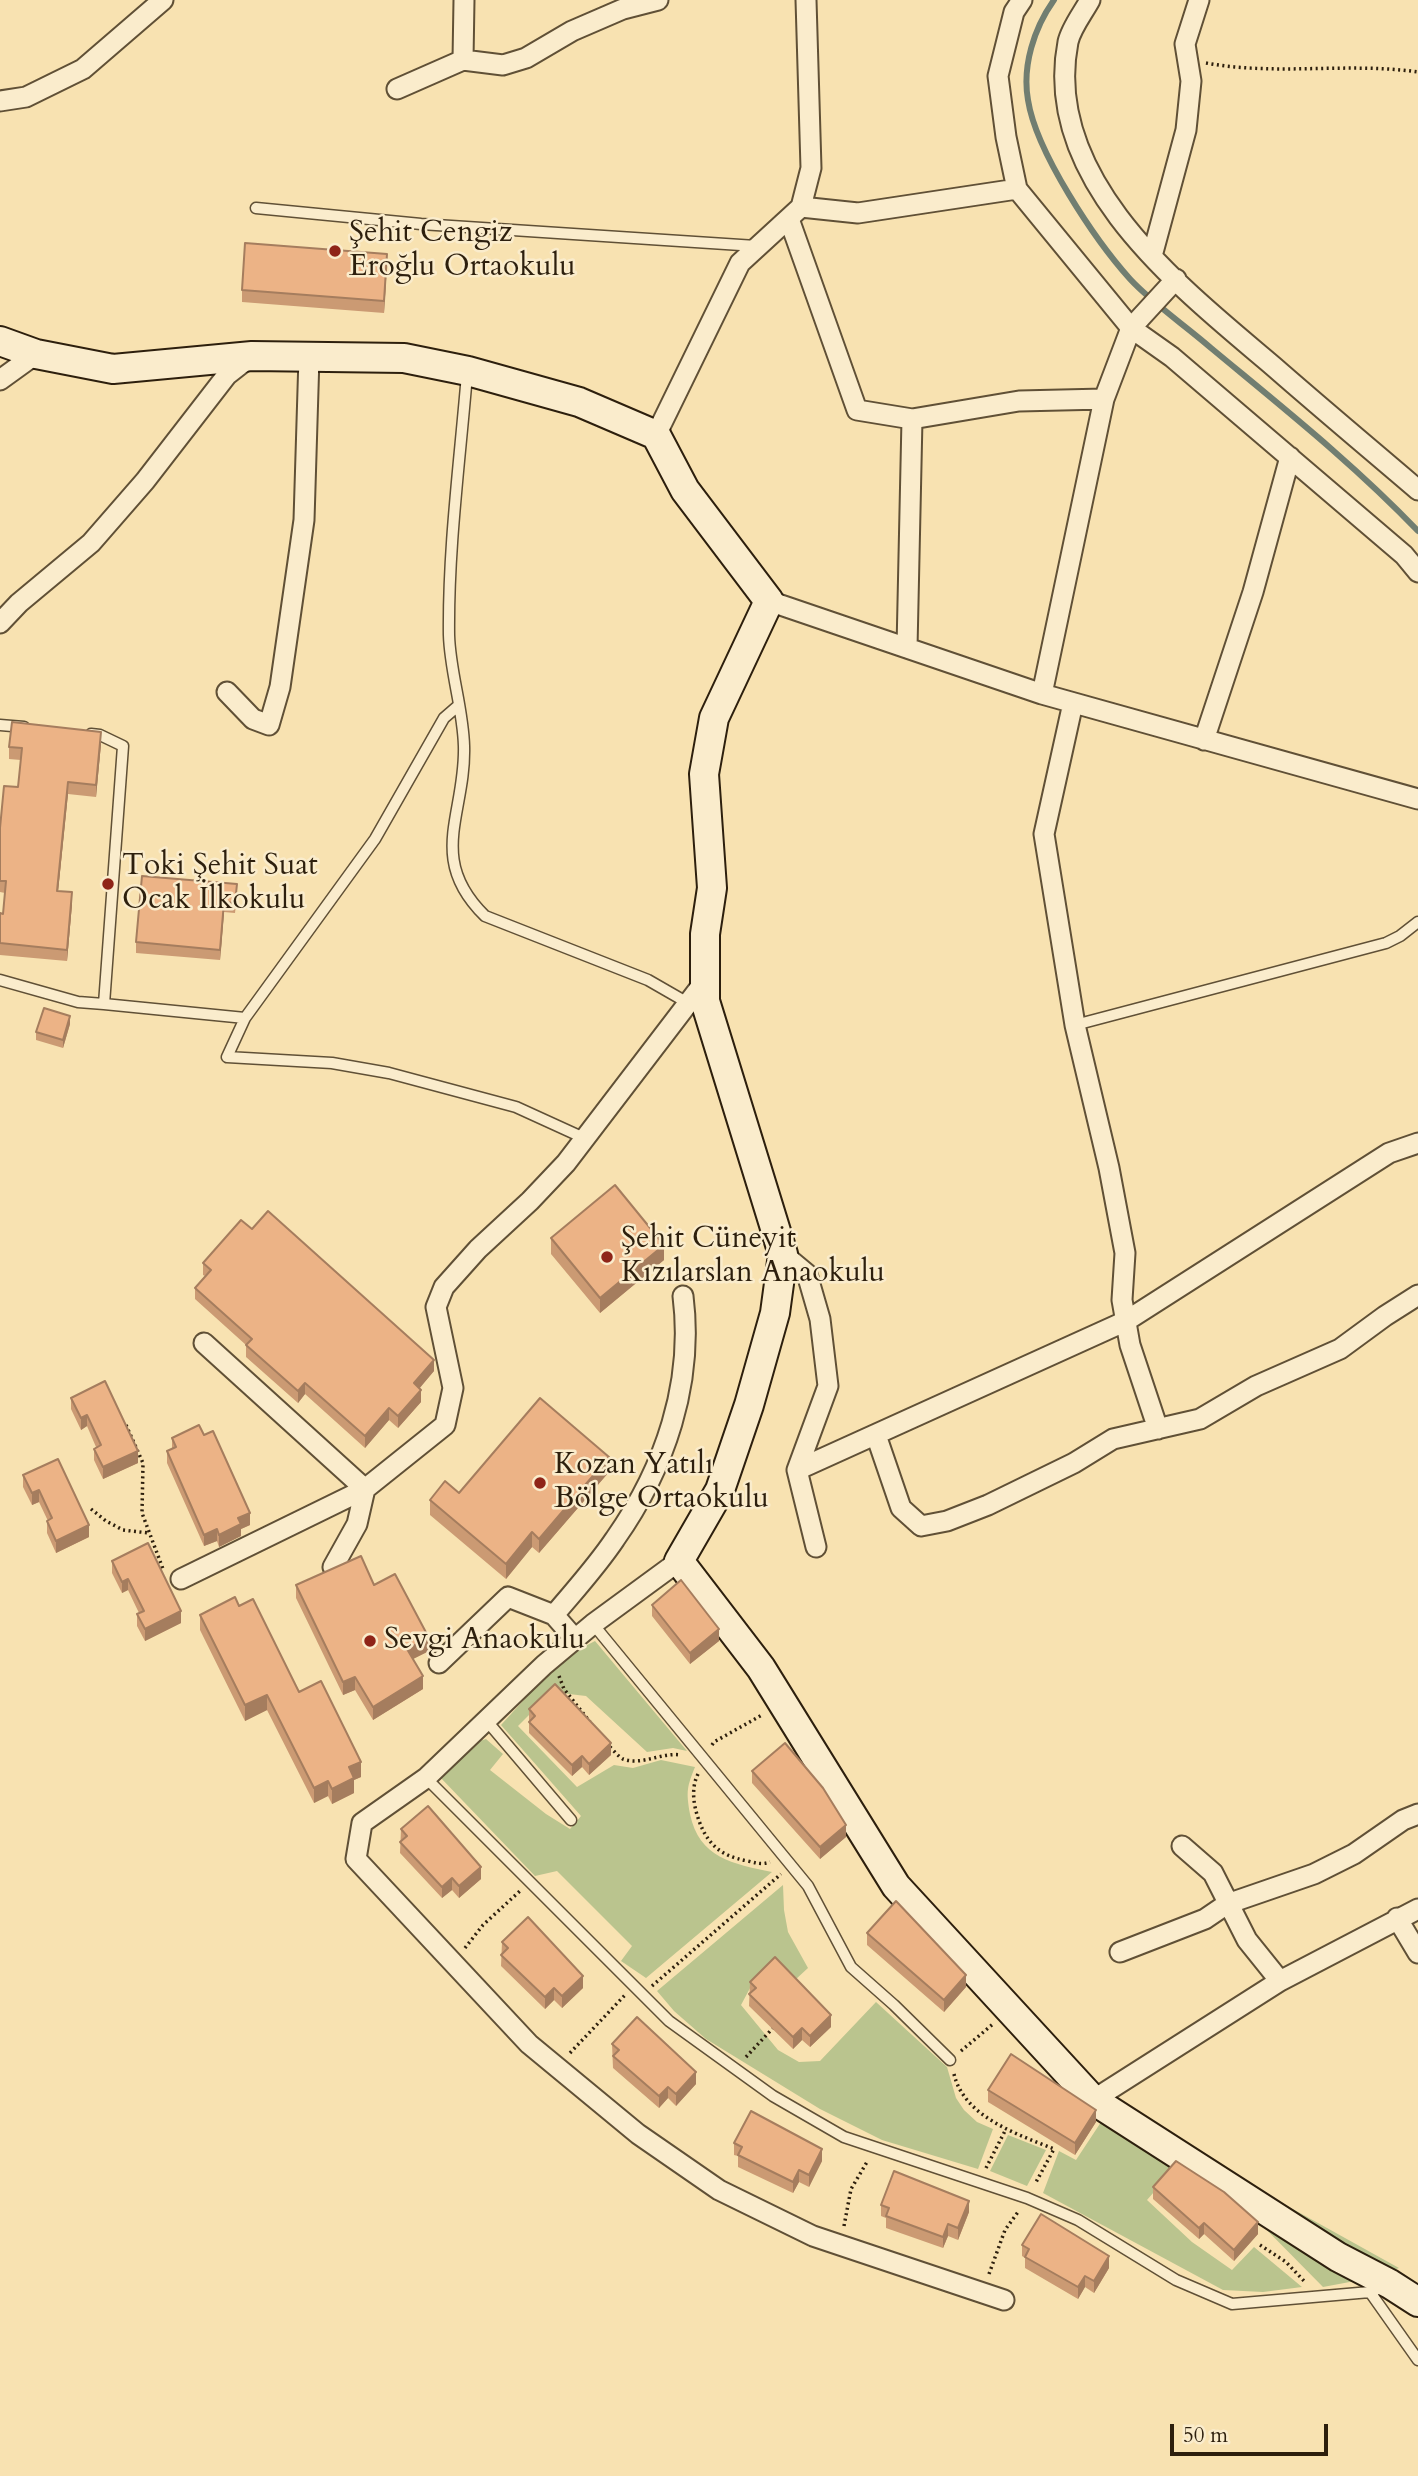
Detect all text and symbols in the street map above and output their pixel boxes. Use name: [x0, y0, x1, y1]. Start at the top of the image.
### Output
place label: Şehit Cengiz Eroğlu Ortaokulu: [349, 216, 576, 286]
marker: Şehit Cengiz Eroğlu Ortaokulu: [327, 243, 343, 259]
place label: Toki Şehit Suat Ocak İlkokulu: [122, 849, 318, 920]
marker: Toki Şehit Suat Ocak İlkokulu: [100, 876, 116, 892]
place label: Şehit Cüneyit Kızılarslan Anaokulu: [621, 1222, 885, 1292]
marker: Şehit Cüneyit Kızılarslan Anaokulu: [599, 1249, 615, 1265]
place label: Kozan Yatılı Bölge Ortaokulu: [554, 1448, 769, 1518]
marker: Kozan Yatılı Bölge Ortaokulu: [532, 1475, 548, 1491]
place label: Sevgi Anaokulu: [384, 1623, 585, 1659]
marker: Sevgi Anaokulu: [362, 1633, 378, 1649]
scale bar: [1173, 2410, 1330, 2454]
text: 50 m: [1183, 2421, 1228, 2450]

